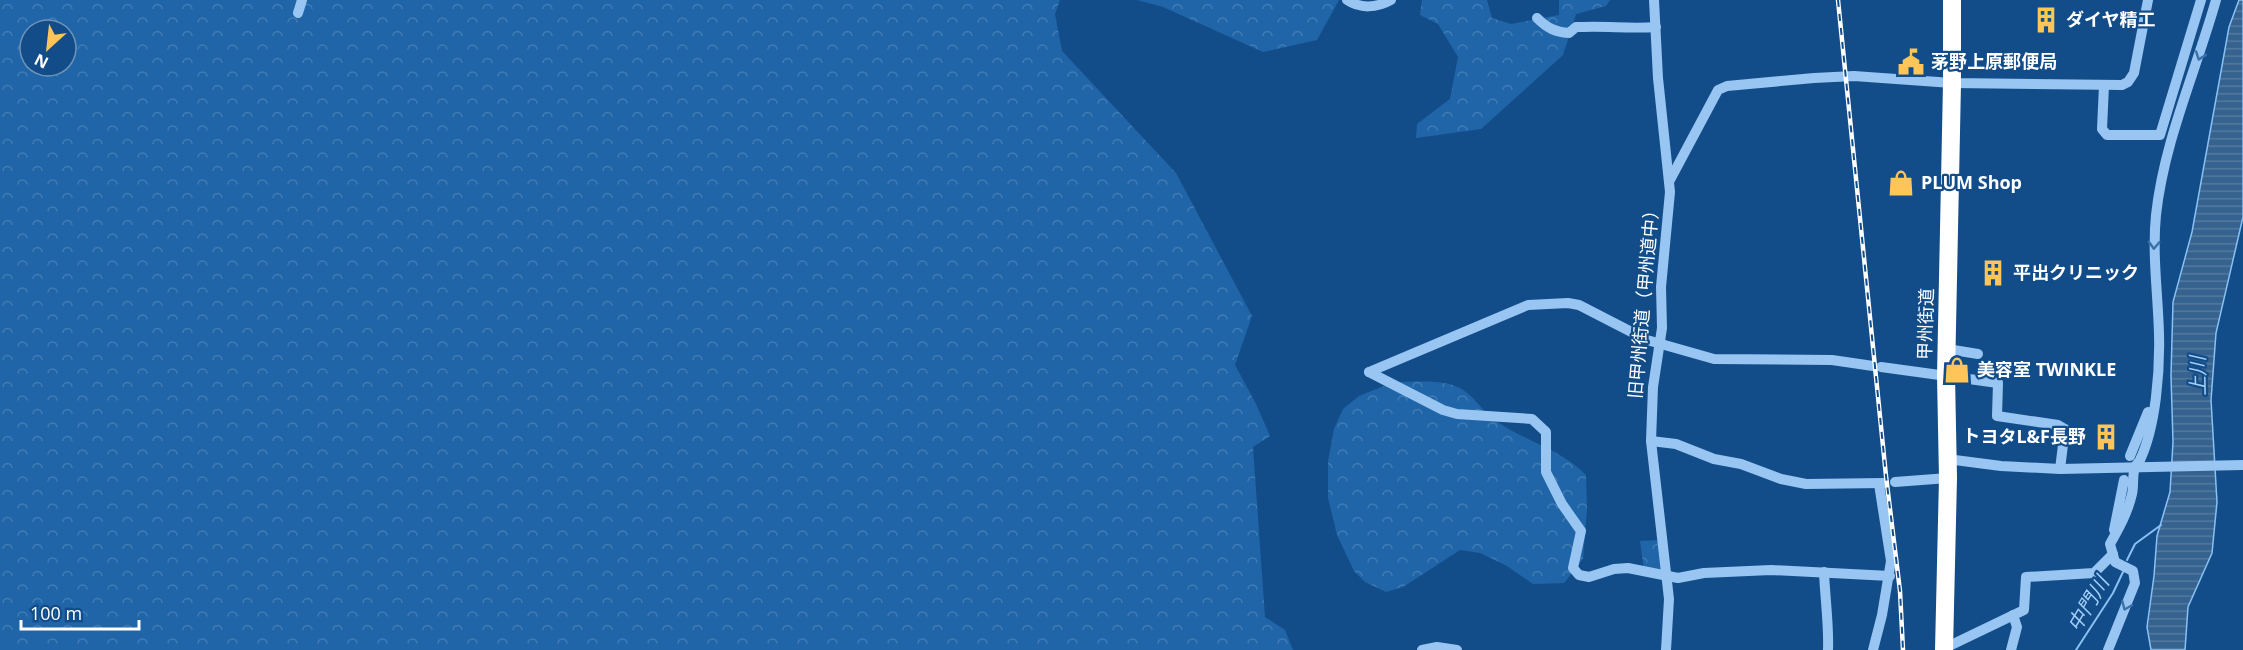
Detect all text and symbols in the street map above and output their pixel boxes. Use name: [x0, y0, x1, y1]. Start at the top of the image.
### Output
building icon: ダイヤ精工: [2031, 5, 2061, 35]
place label: ダイヤ精工: [2066, 7, 2155, 31]
north arrow: [18, 18, 78, 78]
public building icon: 茅野上原郵便局: [1896, 47, 1926, 77]
text: N: [30, 49, 52, 74]
place label: 茅野上原郵便局: [1931, 49, 2057, 73]
one-way arrow: [2194, 50, 2207, 61]
shop icon: PLUM Shop: [1886, 168, 1916, 198]
place label: PLUM Shop: [1921, 170, 2022, 194]
street label: 旧甲州街道（甲州道中）: [1622, 200, 1664, 400]
one-way arrow: [2148, 240, 2161, 249]
building icon: 平出クリニック: [1978, 258, 2008, 288]
place label: 平出クリニック: [2013, 260, 2139, 284]
street label: 甲州街道: [1912, 288, 1938, 360]
water label: 上川: [2184, 354, 2211, 396]
shop icon: 美容室 TWINKLE: [1942, 355, 1972, 385]
place label: 美容室 TWINKLE: [1977, 357, 2116, 381]
building icon: トヨタL&F長野: [2091, 422, 2121, 452]
place label: トヨタL&F長野: [1962, 424, 2086, 448]
water label: 中門川: [2061, 569, 2116, 636]
scale bar: [21, 593, 140, 631]
one-way arrow: [2121, 599, 2133, 610]
text: 100 m: [30, 601, 82, 625]

